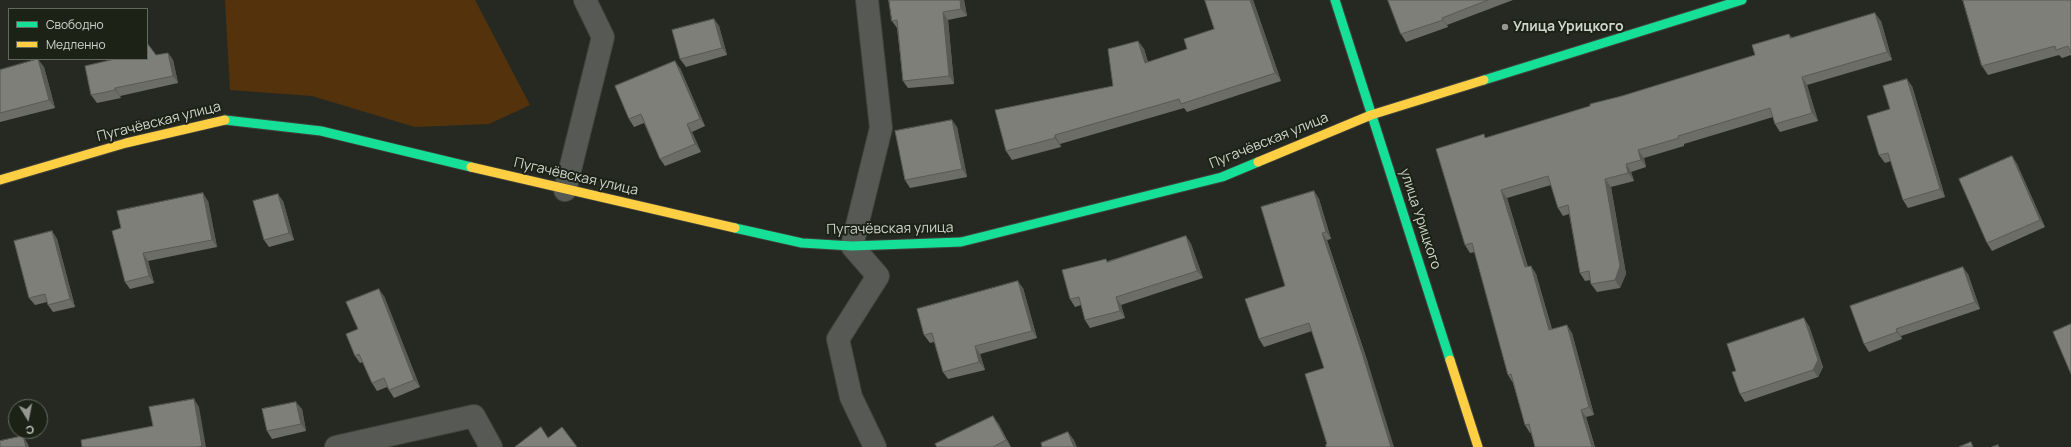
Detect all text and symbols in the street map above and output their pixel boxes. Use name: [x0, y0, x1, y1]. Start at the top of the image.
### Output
legend: [8, 8, 148, 60]
text: Свободно: [46, 16, 104, 33]
place label: Улица Урицкого: [1513, 19, 1624, 35]
marker: Улица Урицкого: [1500, 22, 1510, 32]
text: Медленно: [46, 36, 106, 53]
street label: Пугачёвская улица: [95, 98, 223, 146]
street label: Пугачёвская улица: [1207, 109, 1331, 173]
street label: Пугачёвская улица: [512, 155, 640, 199]
street label: улица Урицкого: [1396, 166, 1444, 272]
street label: Пугачёвская улица: [826, 219, 954, 239]
north arrow: [8, 399, 48, 439]
text: С: [25, 422, 35, 438]

